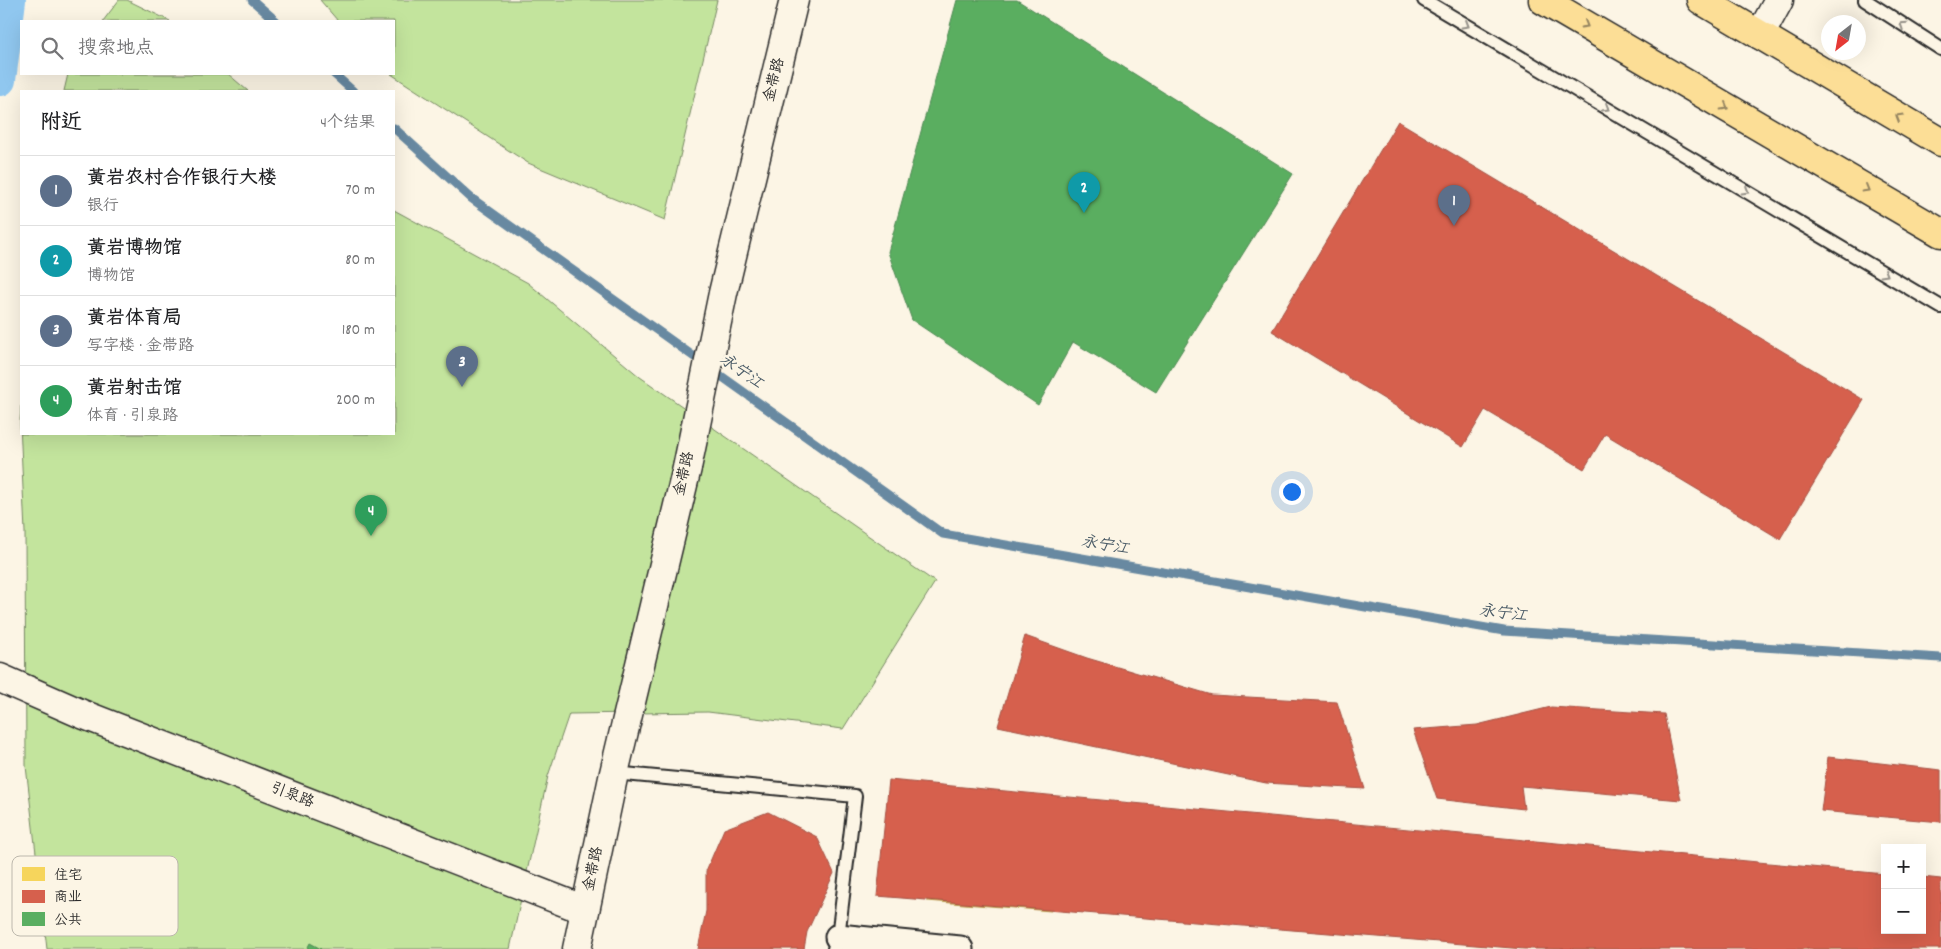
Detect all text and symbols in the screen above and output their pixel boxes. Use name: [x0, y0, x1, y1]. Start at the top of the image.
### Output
north arrow: [1821, 15, 1866, 60]
one-way arrow: [1461, 18, 1470, 28]
one-way arrow: [1580, 18, 1589, 28]
search box: [20, 20, 395, 75]
one-way arrow: [1899, 21, 1908, 31]
icon: search: [38, 34, 66, 62]
text: 搜索地点: [78, 36, 154, 63]
street label: 金带路: [759, 55, 791, 105]
one-way arrow: [1720, 100, 1729, 110]
one-way arrow: [1600, 101, 1609, 111]
text: 附近: [40, 109, 82, 139]
text: 4个结果: [320, 112, 375, 135]
one-way arrow: [1896, 113, 1905, 123]
text: 黄岩农村合作银行大楼: [87, 166, 277, 193]
pin: 2: [1068, 172, 1100, 213]
text: 1: [54, 179, 58, 202]
text: 70 m: [345, 179, 375, 202]
one-way arrow: [1860, 182, 1869, 192]
one-way arrow: [1740, 184, 1749, 194]
pin: 1: [1438, 185, 1470, 226]
text: 银行: [87, 195, 119, 218]
text: 黄岩博物馆: [87, 236, 182, 263]
text: 2: [53, 249, 60, 272]
text: 80 m: [345, 249, 375, 272]
text: 博物馆: [87, 265, 135, 288]
one-way arrow: [1880, 267, 1889, 277]
text: 黄岩体育局: [87, 306, 182, 333]
text: 3: [52, 319, 60, 342]
text: 180 m: [342, 319, 375, 342]
text: 写字楼 · 金带路: [87, 335, 194, 358]
pin: 3: [446, 346, 478, 387]
water label: 永宁江: [715, 349, 768, 396]
text: 黄岩射击馆: [87, 376, 182, 403]
text: 4: [53, 389, 59, 412]
text: 200 m: [336, 389, 375, 412]
text: 体育 · 引泉路: [87, 405, 178, 428]
street label: 金带路: [669, 450, 701, 498]
your location: [1279, 479, 1305, 505]
pin: 4: [355, 495, 387, 536]
water label: 永宁江: [1079, 531, 1132, 562]
water label: 永宁江: [1478, 600, 1529, 628]
street label: 引泉路: [267, 778, 317, 814]
map controls: [1881, 844, 1926, 934]
button: +: [1881, 844, 1926, 889]
street label: 金带路: [579, 845, 609, 893]
legend: [12, 856, 178, 936]
text: 住宅: [54, 866, 82, 886]
text: 商业: [54, 888, 82, 908]
button: −: [1881, 889, 1926, 934]
text: 公共: [54, 911, 82, 931]

